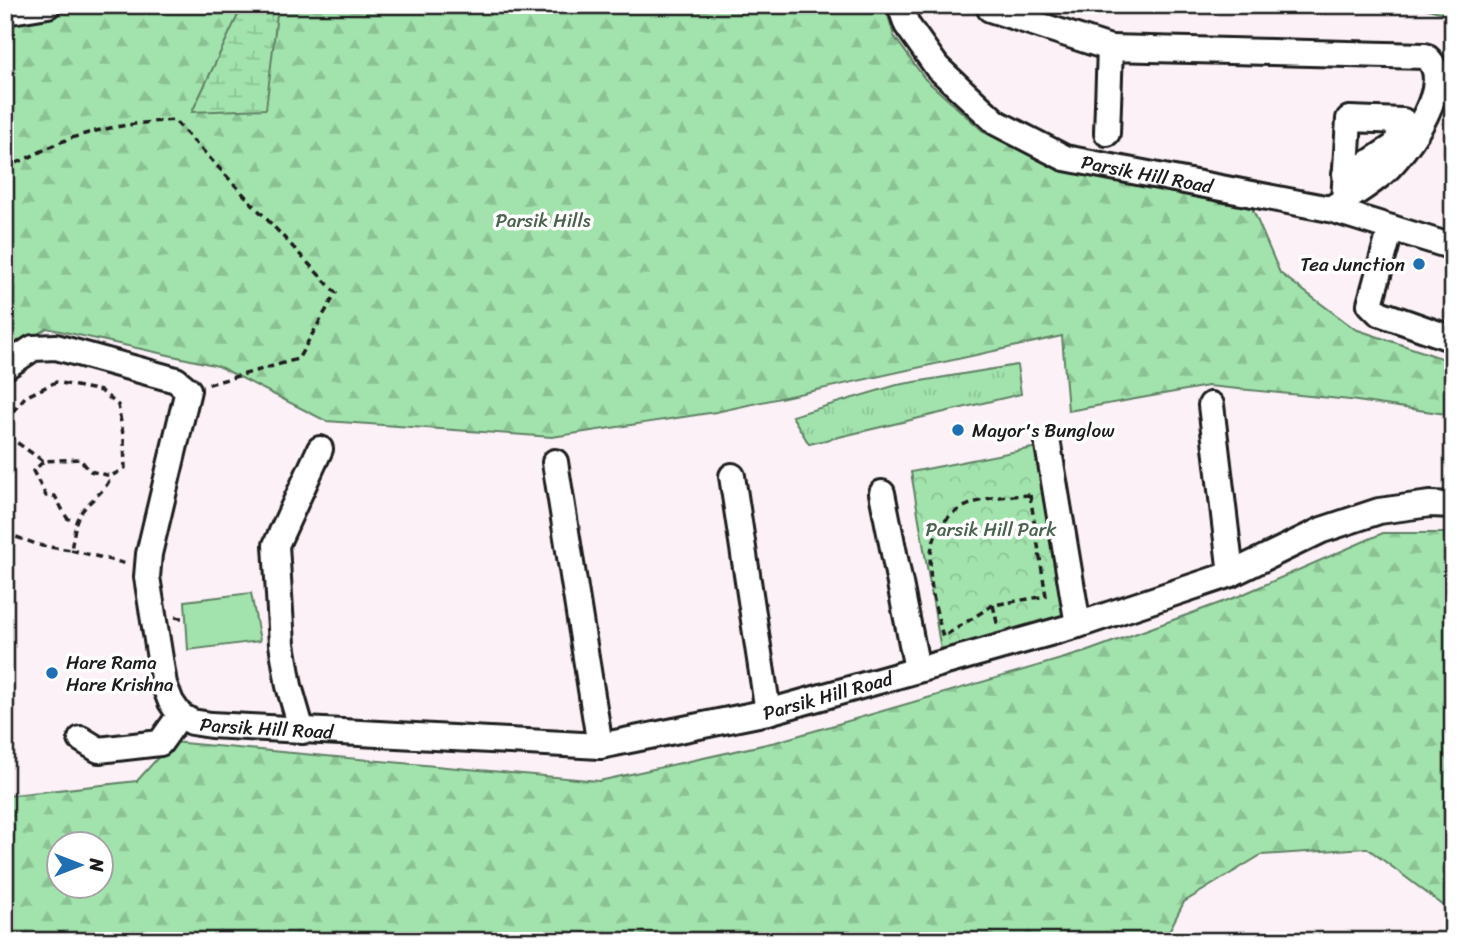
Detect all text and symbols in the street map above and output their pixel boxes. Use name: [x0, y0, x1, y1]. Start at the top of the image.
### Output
street label: Parsik Hill Road: [1079, 146, 1218, 203]
park label: Parsik Hills: [495, 204, 591, 237]
place label: Tea Junction: [1300, 248, 1405, 281]
marker: Tea Junction: [1411, 256, 1427, 272]
place label: Mayor's Bunglow: [972, 414, 1115, 447]
marker: Mayor's Bunglow: [950, 422, 966, 438]
park label: Parsik Hill Park: [926, 513, 1057, 546]
place label: Hare Rama Hare Krishna: [66, 646, 174, 701]
street label: Parsik Hill Road: [759, 661, 898, 730]
marker: Hare Rama Hare Krishna: [44, 665, 60, 681]
street label: Parsik Hill Road: [198, 708, 336, 749]
north arrow: [46, 830, 116, 900]
text: N: [80, 857, 113, 872]

